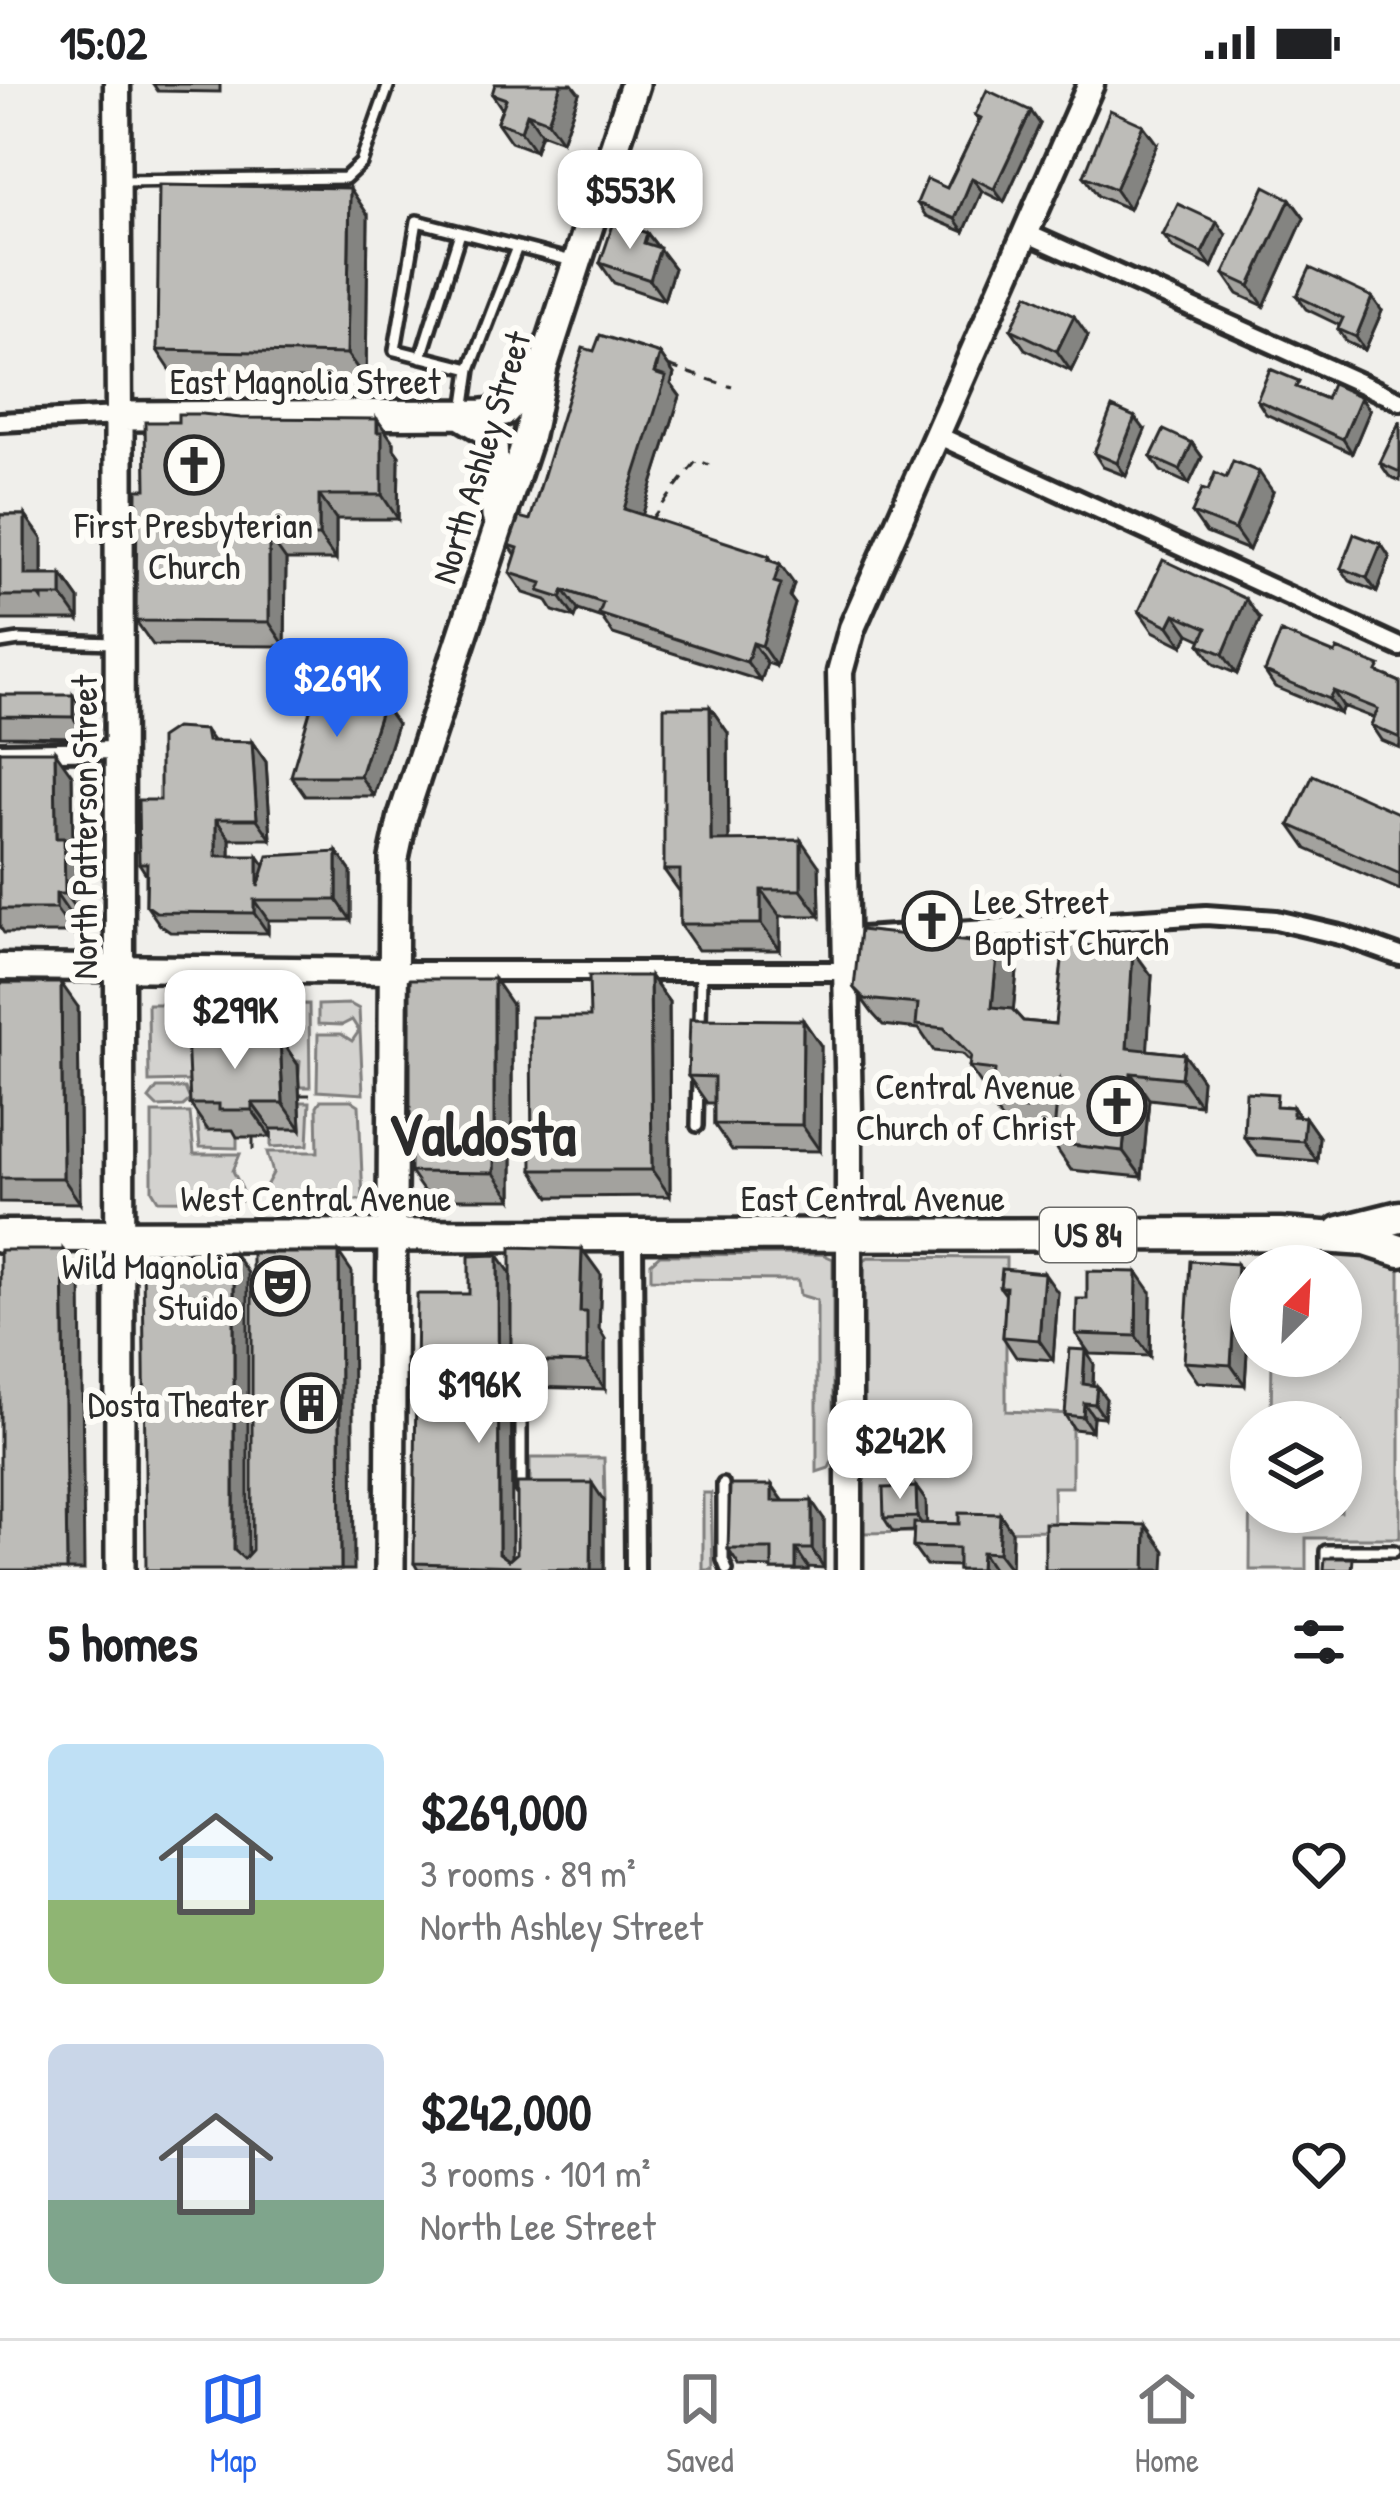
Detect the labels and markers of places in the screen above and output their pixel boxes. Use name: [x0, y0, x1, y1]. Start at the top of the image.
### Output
pin: $553K: [546, 150, 714, 252]
church icon: First Presbyterian Church: [163, 434, 225, 496]
place label: First Presbyterian Church: [74, 500, 313, 590]
pin: $269K: [253, 638, 421, 740]
place label: Lee Street Baptist Church: [974, 876, 1169, 966]
church icon: Lee Street Baptist Church: [901, 890, 963, 952]
pin: $299K: [151, 970, 319, 1072]
place label: Central Avenue Church of Christ: [856, 1061, 1076, 1151]
church icon: Central Avenue Church of Christ: [1086, 1075, 1148, 1137]
place label: Wild Magnolia Stuido: [62, 1241, 238, 1331]
theatre icon: Wild Magnolia Stuido: [249, 1255, 311, 1317]
pin: $196K: [395, 1344, 563, 1446]
building icon: Dosta Theater: [280, 1372, 342, 1434]
place label: Dosta Theater: [88, 1379, 269, 1428]
pin: $242K: [816, 1400, 984, 1502]

